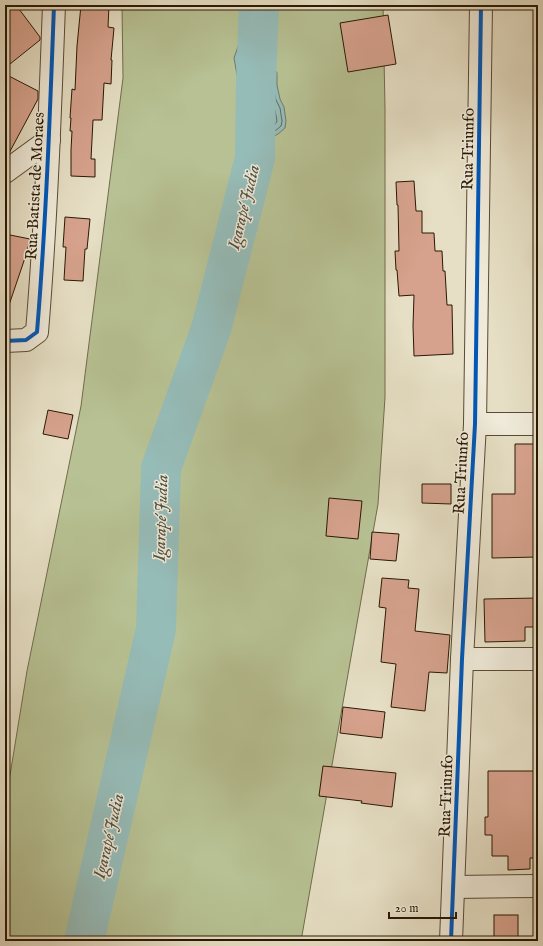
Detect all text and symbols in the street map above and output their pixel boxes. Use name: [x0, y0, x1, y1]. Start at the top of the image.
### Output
street label: Rua Triunfo: [458, 107, 480, 190]
street label: Rua Batista de Moraes: [22, 111, 50, 261]
water label: Igarapé Judia: [224, 162, 265, 253]
street label: Rua Triunfo: [450, 431, 474, 515]
water label: Igarapé Judia: [149, 474, 174, 563]
street label: Rua Triunfo: [436, 754, 458, 838]
water label: Igarapé Judia: [89, 791, 130, 882]
scale bar: [389, 894, 456, 920]
text: 20 m: [395, 901, 418, 916]

